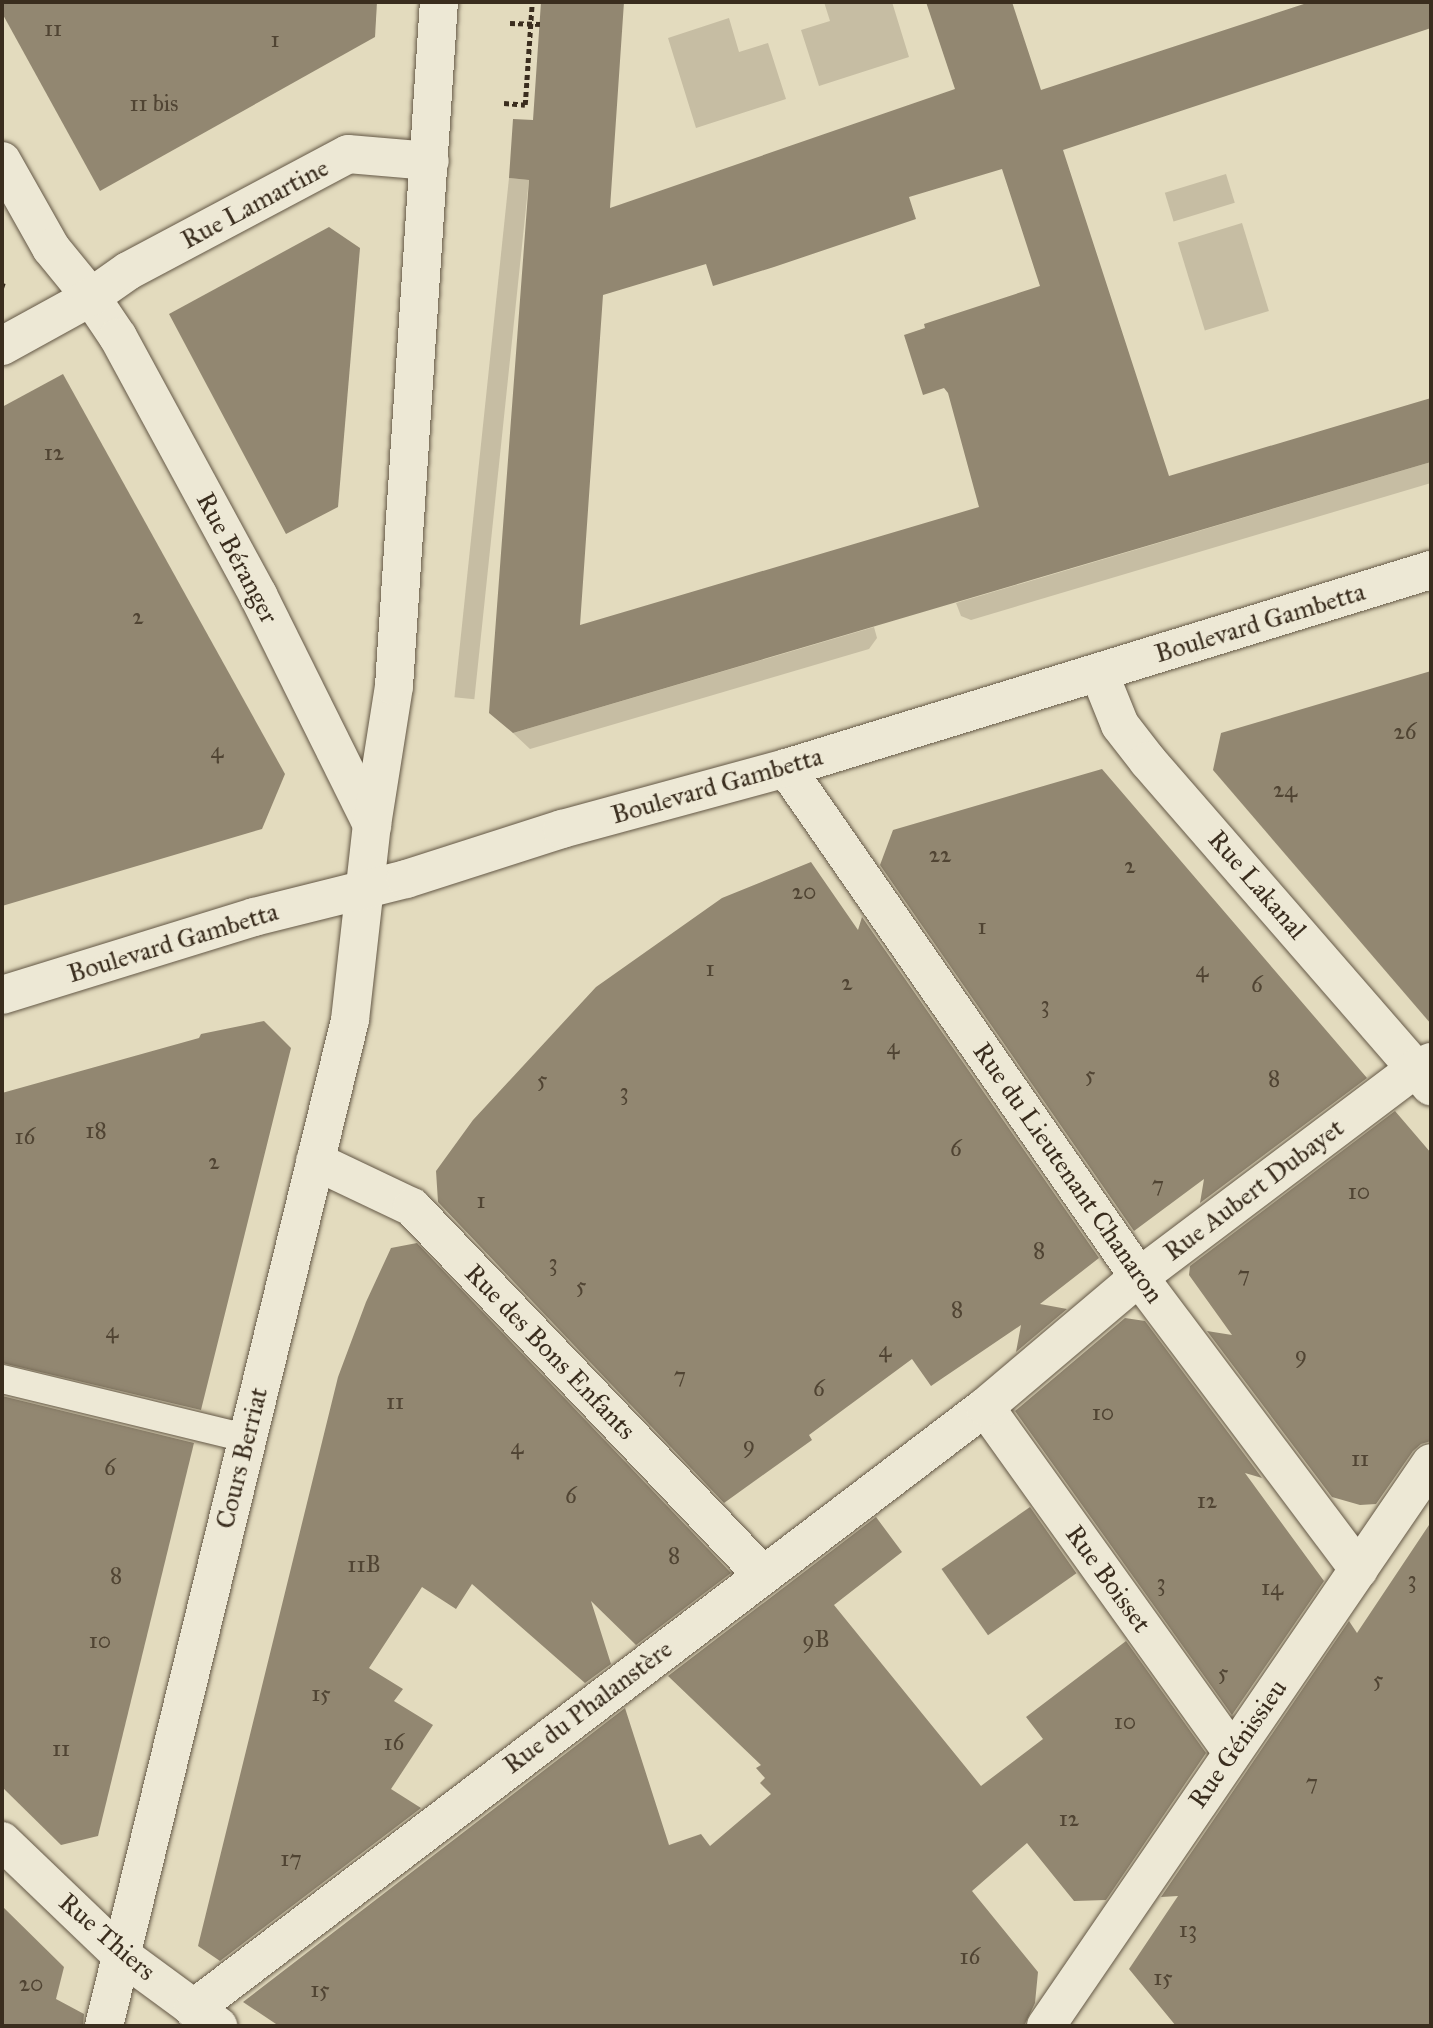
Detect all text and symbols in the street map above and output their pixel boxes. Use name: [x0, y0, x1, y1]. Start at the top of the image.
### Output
house number: 11: [44, 14, 62, 42]
house number: 1: [270, 25, 280, 53]
house number: 11 bis: [130, 89, 178, 117]
street label: Rue Lamartine: [176, 152, 334, 256]
house number: 12: [44, 438, 64, 466]
street label: Rue Béranger: [189, 487, 285, 629]
street label: Boulevard Gambetta: [1151, 576, 1369, 670]
house number: 2: [132, 602, 144, 630]
house number: 26: [1393, 717, 1417, 745]
house number: 4: [211, 736, 223, 764]
street label: Boulevard Gambetta: [608, 741, 826, 831]
house number: 24: [1273, 775, 1297, 803]
street label: Rue Lakanal: [1201, 824, 1313, 946]
house number: 22: [929, 840, 951, 868]
house number: 2: [1124, 851, 1136, 879]
house number: 20: [792, 877, 816, 905]
street label: Boulevard Gambetta: [64, 896, 282, 990]
house number: 1: [977, 912, 987, 940]
house number: 1: [705, 954, 715, 982]
house number: 4: [1196, 955, 1208, 983]
house number: 2: [841, 968, 853, 996]
house number: 6: [1251, 970, 1263, 998]
house number: 3: [1040, 990, 1050, 1018]
house number: 4: [887, 1032, 899, 1060]
street label: Rue du Lieutenant Chanaron: [966, 1037, 1170, 1309]
house number: 5: [1085, 1060, 1095, 1088]
house number: 8: [1268, 1064, 1280, 1092]
house number: 5: [537, 1065, 547, 1093]
house number: 3: [619, 1077, 629, 1105]
street label: Rue Aubert Dubayet: [1158, 1112, 1350, 1268]
house number: 18: [85, 1116, 107, 1144]
house number: 16: [15, 1122, 35, 1150]
house number: 6: [950, 1134, 962, 1162]
house number: 2: [208, 1147, 220, 1175]
house number: 7: [1152, 1170, 1164, 1198]
house number: 10: [1348, 1177, 1370, 1205]
house number: 1: [476, 1186, 486, 1214]
house number: 8: [1033, 1236, 1045, 1264]
house number: 3: [548, 1248, 558, 1276]
street label: Rue des Bons Enfants: [458, 1258, 642, 1446]
house number: 7: [1238, 1260, 1250, 1288]
house number: 5: [576, 1271, 586, 1299]
house number: 8: [951, 1295, 963, 1323]
house number: 4: [106, 1316, 118, 1344]
house number: 4: [879, 1335, 891, 1363]
house number: 9: [1295, 1340, 1307, 1368]
house number: 7: [674, 1361, 686, 1389]
house number: 6: [813, 1374, 825, 1402]
street label: Cours Berriat: [209, 1384, 275, 1532]
house number: 11: [386, 1387, 404, 1415]
house number: 10: [1092, 1398, 1114, 1426]
house number: 9: [743, 1430, 755, 1458]
house number: 4: [511, 1432, 523, 1460]
house number: 11: [1351, 1444, 1369, 1472]
house number: 6: [104, 1453, 116, 1481]
house number: 6: [565, 1481, 577, 1509]
house number: 12: [1197, 1486, 1217, 1514]
street label: Rue Boisset: [1059, 1519, 1157, 1639]
house number: 8: [668, 1541, 680, 1569]
house number: 11B: [347, 1550, 381, 1578]
house number: 8: [110, 1561, 122, 1589]
house number: 3: [1407, 1565, 1417, 1593]
house number: 3: [1156, 1568, 1166, 1596]
house number: 14: [1261, 1573, 1283, 1601]
house number: 9B: [802, 1625, 830, 1653]
house number: 10: [89, 1626, 111, 1654]
street label: Rue du Phalanstère: [497, 1633, 679, 1781]
house number: 5: [1218, 1658, 1228, 1686]
house number: 5: [1373, 1665, 1383, 1693]
street label: Rue Génissieu: [1182, 1674, 1294, 1814]
house number: 15: [311, 1679, 331, 1707]
house number: 10: [1114, 1707, 1136, 1735]
house number: 16: [384, 1728, 404, 1756]
house number: 11: [52, 1734, 70, 1762]
house number: 7: [1306, 1768, 1318, 1796]
house number: 12: [1059, 1804, 1079, 1832]
house number: 17: [280, 1844, 302, 1872]
street label: Rue Thiers: [52, 1887, 162, 1987]
house number: 13: [1179, 1915, 1197, 1943]
house number: 16: [960, 1942, 980, 1970]
house number: 15: [1153, 1963, 1173, 1991]
house number: 20: [19, 1969, 43, 1997]
house number: 15: [310, 1975, 330, 2003]

